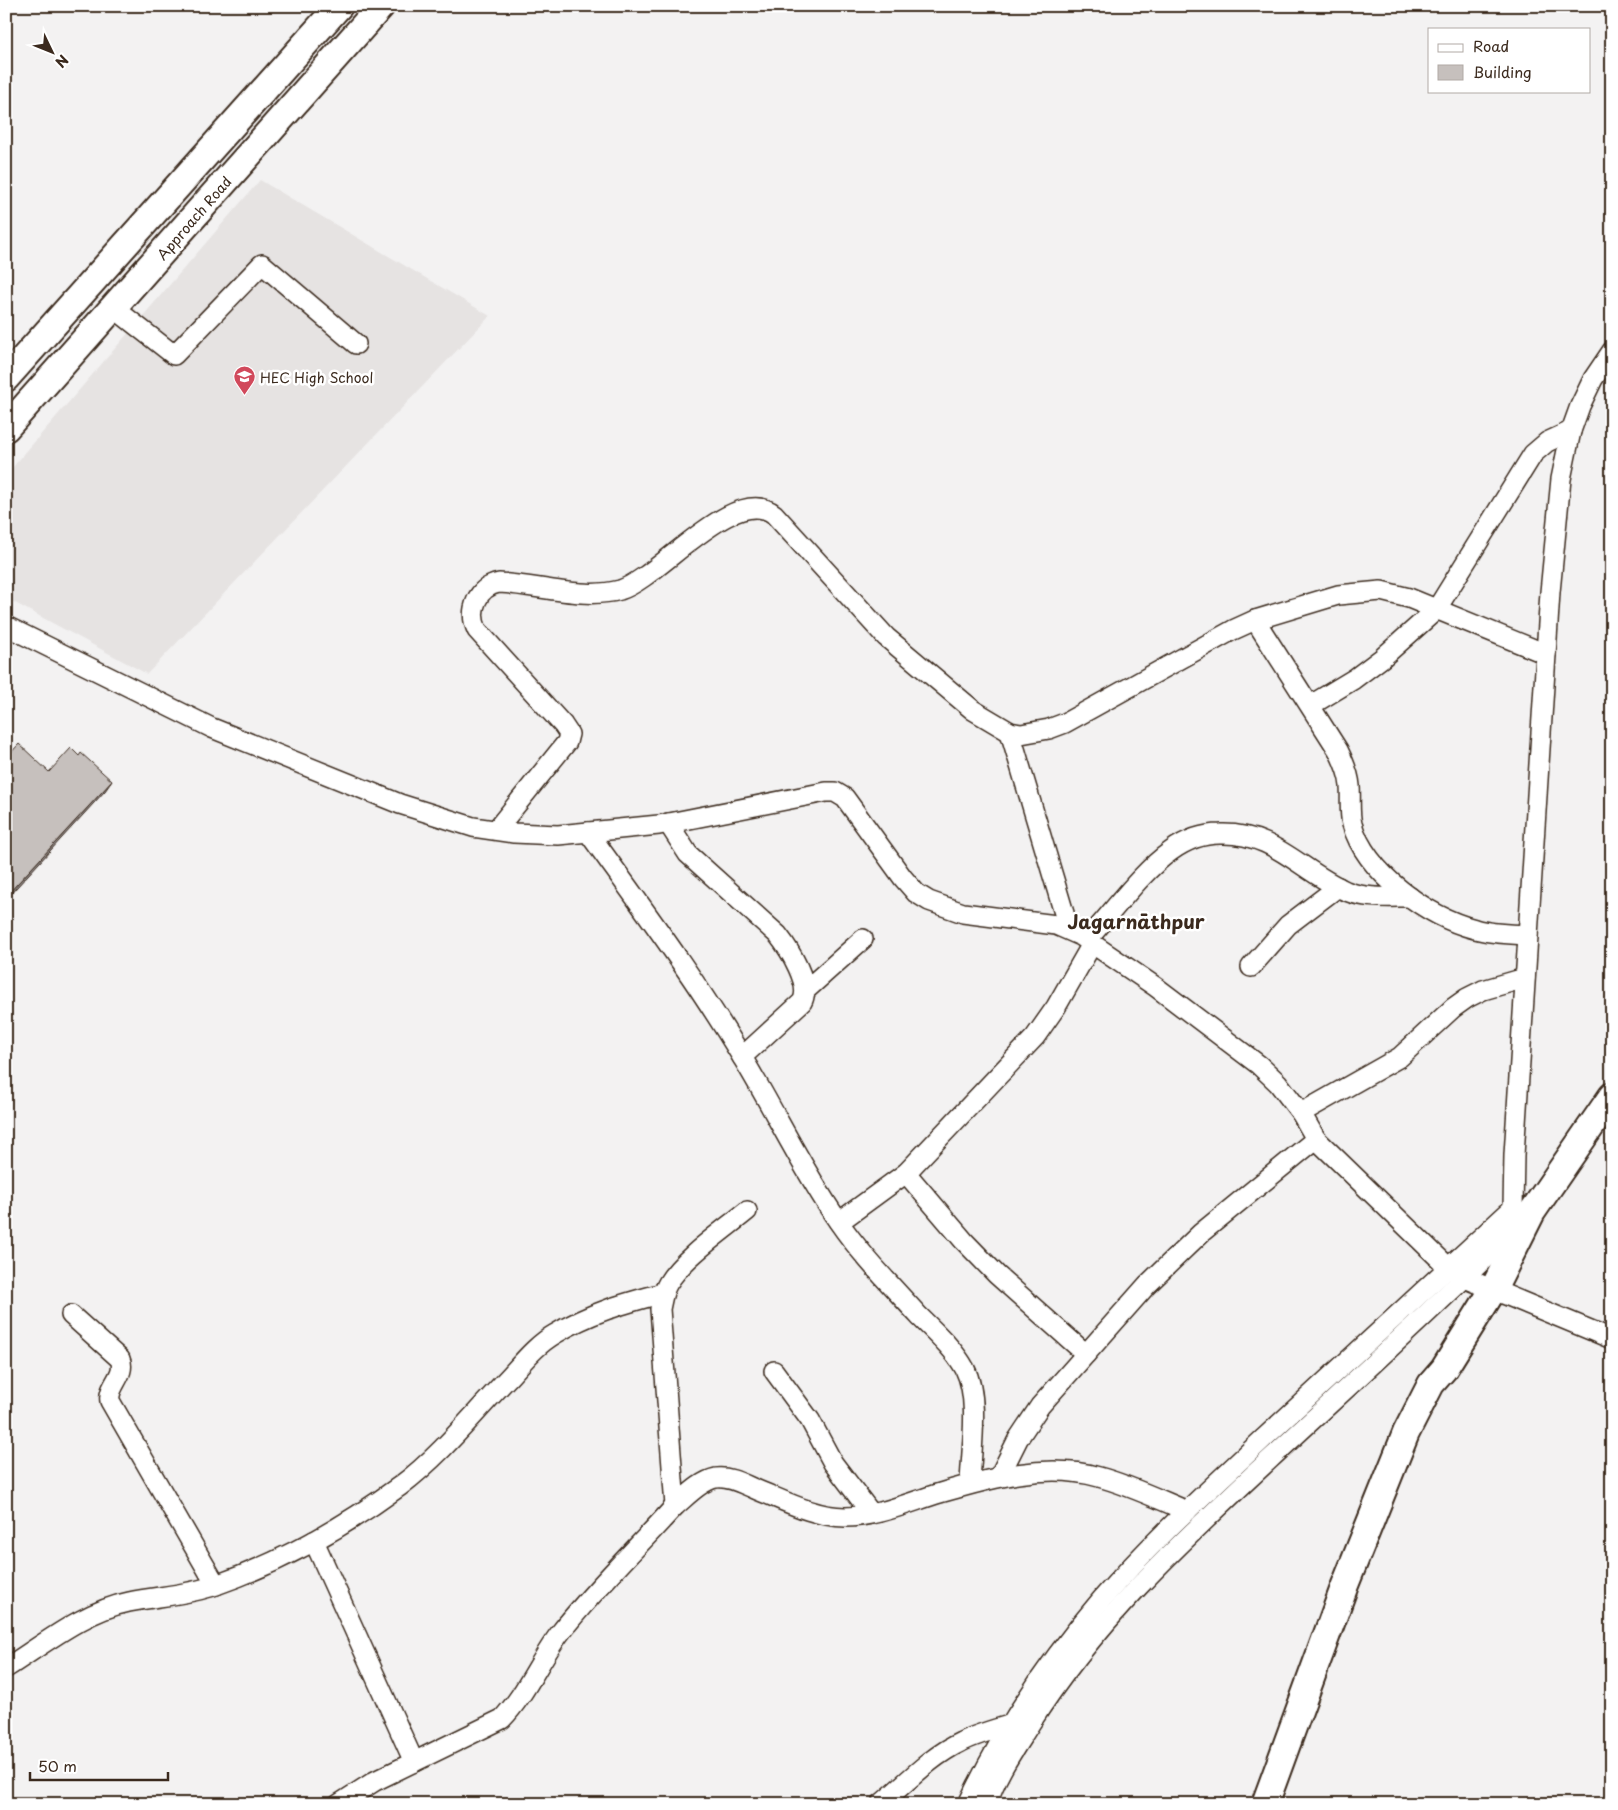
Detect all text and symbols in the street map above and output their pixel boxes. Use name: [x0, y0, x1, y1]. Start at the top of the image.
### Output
north arrow: [28, 28, 78, 78]
legend: [1428, 28, 1590, 92]
text: Road: [1473, 34, 1509, 57]
text: N: [50, 50, 73, 72]
text: Building: [1473, 60, 1532, 83]
street label: Approach Road: [152, 171, 236, 265]
school or university icon: HEC High School: [232, 365, 256, 396]
place label: HEC High School: [260, 367, 373, 388]
district label: Jagarnāthpur: [1067, 907, 1205, 935]
scale bar: [30, 1750, 168, 1782]
text: 50 m: [38, 1754, 77, 1777]

